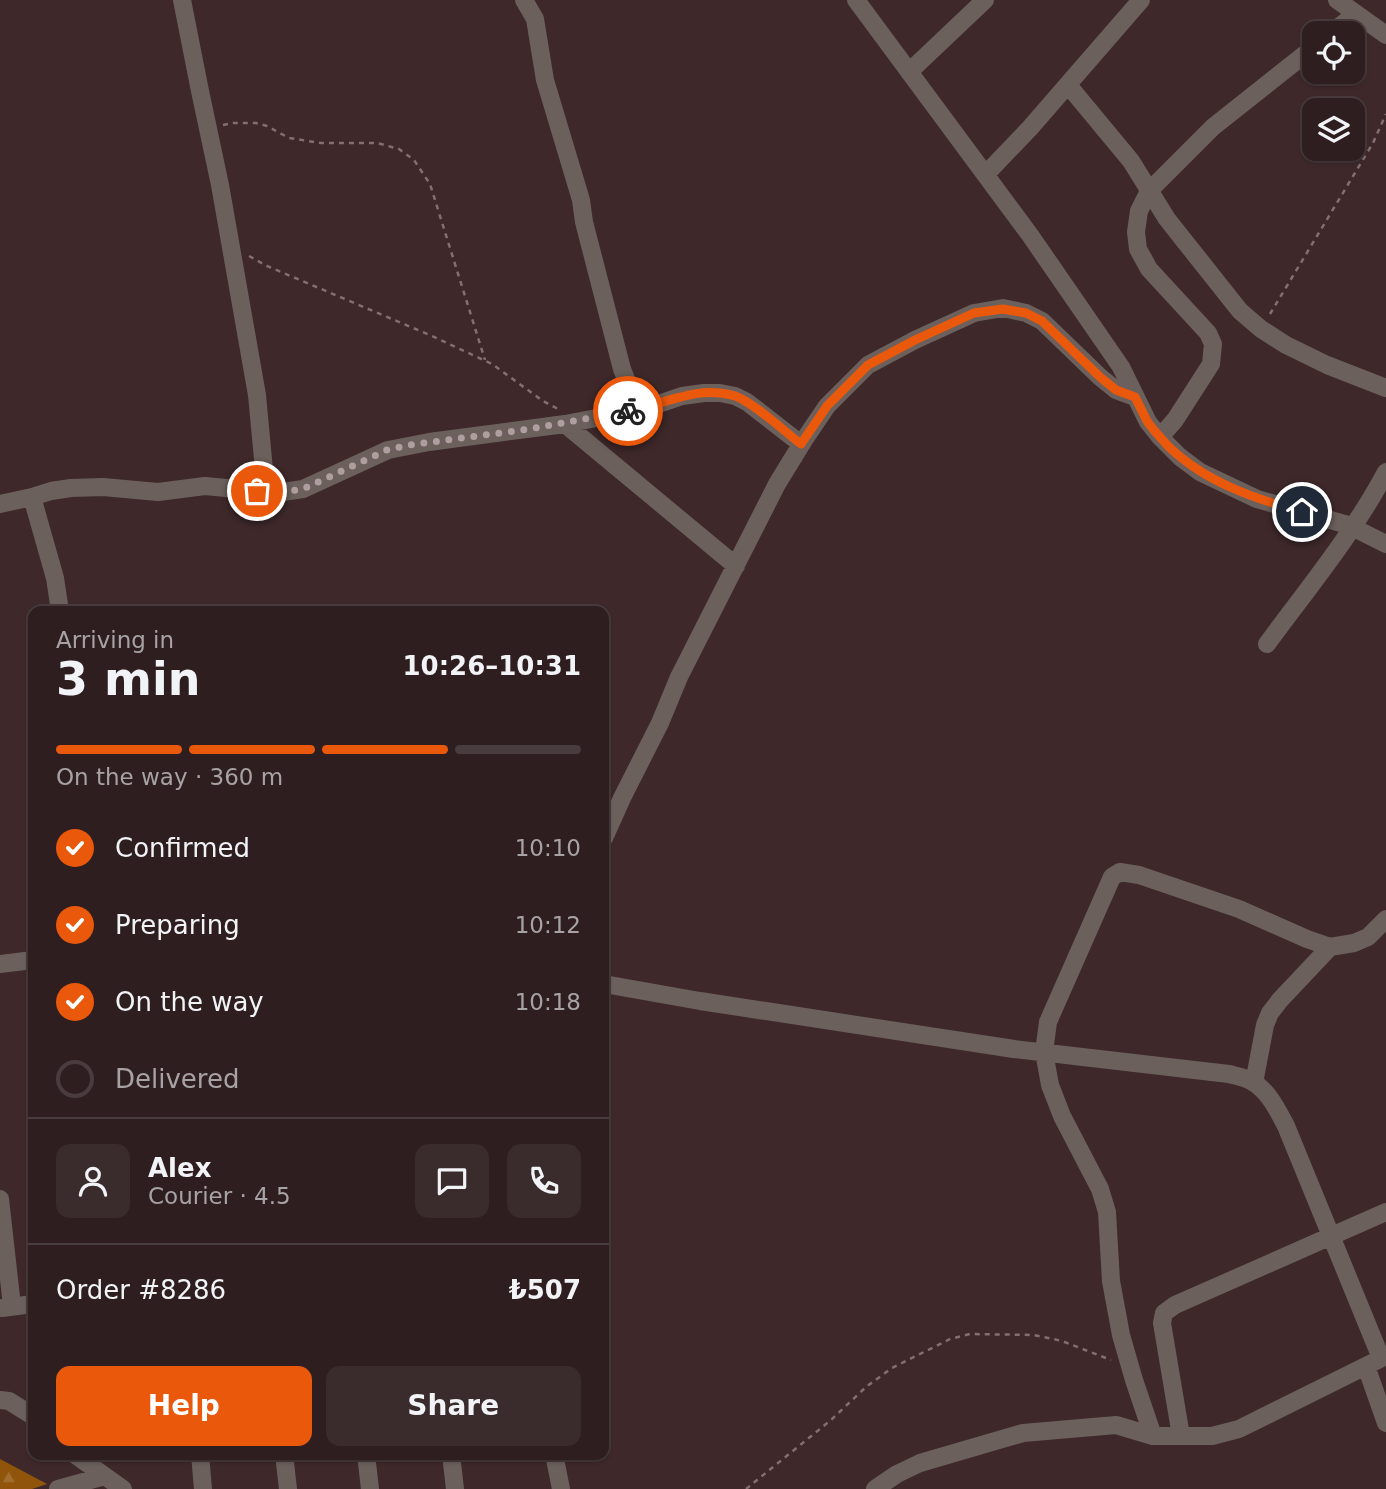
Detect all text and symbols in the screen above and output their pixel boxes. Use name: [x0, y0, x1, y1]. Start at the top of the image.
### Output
map controls: [1302, 21, 1365, 161]
button: locate: [1302, 21, 1365, 84]
button: layers: [1302, 98, 1365, 161]
courier: [593, 376, 663, 446]
icon: bike: [609, 392, 647, 430]
pin: [227, 461, 287, 521]
icon: bag: [238, 472, 276, 510]
pin: [1272, 482, 1332, 542]
icon: home: [1283, 493, 1321, 531]
text: Arriving in: [56, 627, 174, 653]
text: 10:26–10:31: [402, 651, 581, 681]
text: 3 min: [56, 652, 200, 706]
text: On the way · 360 m: [56, 764, 283, 790]
icon: check: [56, 829, 94, 867]
text: Confirmed: [115, 833, 250, 863]
text: 10:10: [515, 835, 581, 861]
icon: check: [56, 906, 94, 944]
text: Preparing: [115, 910, 240, 940]
text: 10:12: [515, 912, 581, 938]
icon: check: [56, 983, 94, 1021]
text: On the way: [115, 987, 264, 1017]
text: 10:18: [515, 989, 581, 1015]
text: Delivered: [115, 1064, 239, 1094]
button: person: [56, 1144, 130, 1218]
button: chat: [415, 1144, 489, 1218]
button: phone: [507, 1144, 581, 1218]
text: Alex: [148, 1153, 211, 1183]
text: Courier · 4.5: [148, 1183, 291, 1209]
text: Order #8286: [56, 1275, 226, 1305]
text: ₺507: [509, 1275, 581, 1305]
button: Help: [56, 1366, 312, 1446]
button: Share: [326, 1366, 581, 1446]

